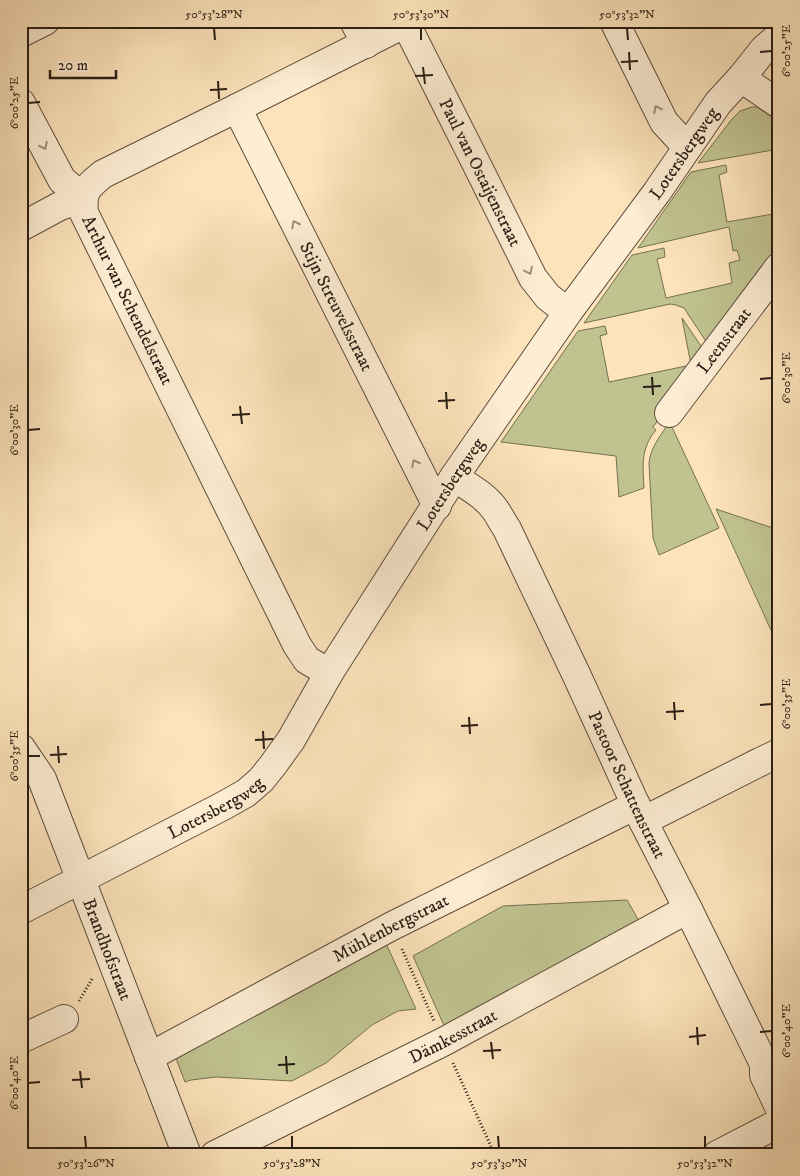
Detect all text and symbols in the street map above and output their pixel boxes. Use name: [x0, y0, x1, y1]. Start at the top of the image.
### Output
text: 50°53'28"N: [185, 7, 243, 22]
text: 50°53'30"N: [393, 7, 449, 22]
text: 50°53'32"N: [599, 7, 655, 22]
text: 6°00'25"E: [779, 24, 794, 77]
scale bar: [50, 48, 116, 80]
text: 20 m: [58, 56, 88, 75]
text: 6°00'25"E: [7, 76, 22, 129]
street label: Paul van Ostaijenstraat: [433, 95, 526, 251]
street label: Lotersbergweg: [645, 103, 724, 204]
one-way arrow: [653, 105, 663, 114]
one-way arrow: [38, 140, 48, 149]
street label: Arthur van Schendelstraat: [76, 212, 178, 389]
one-way arrow: [291, 220, 301, 229]
street label: Stijn Streuvelsstraat: [294, 238, 378, 375]
one-way arrow: [523, 265, 533, 274]
street label: Leenstraat: [693, 303, 757, 378]
text: 6°00'30"E: [779, 352, 794, 404]
text: 6°00'30"E: [7, 404, 22, 456]
street label: Lotersbergweg: [412, 434, 490, 535]
one-way arrow: [411, 459, 421, 468]
text: 6°00'35"E: [779, 678, 794, 729]
street label: Pastoor Schattenstraat: [582, 708, 670, 863]
text: 6°00'35"E: [7, 730, 22, 781]
street label: Lotersbergweg: [164, 772, 269, 844]
street label: Mühlenbergstraat: [329, 890, 453, 968]
street label: Brandhofstraat: [77, 896, 136, 1004]
text: 6°00'40"E: [779, 1004, 794, 1058]
street label: Dämkesstraat: [406, 1005, 501, 1069]
text: 6°00'40"E: [7, 1056, 22, 1110]
text: 50°53'26"N: [57, 1156, 115, 1171]
text: 50°53'28"N: [263, 1156, 321, 1171]
text: 50°53'30"N: [471, 1156, 527, 1171]
text: 50°53'32"N: [677, 1156, 733, 1171]

